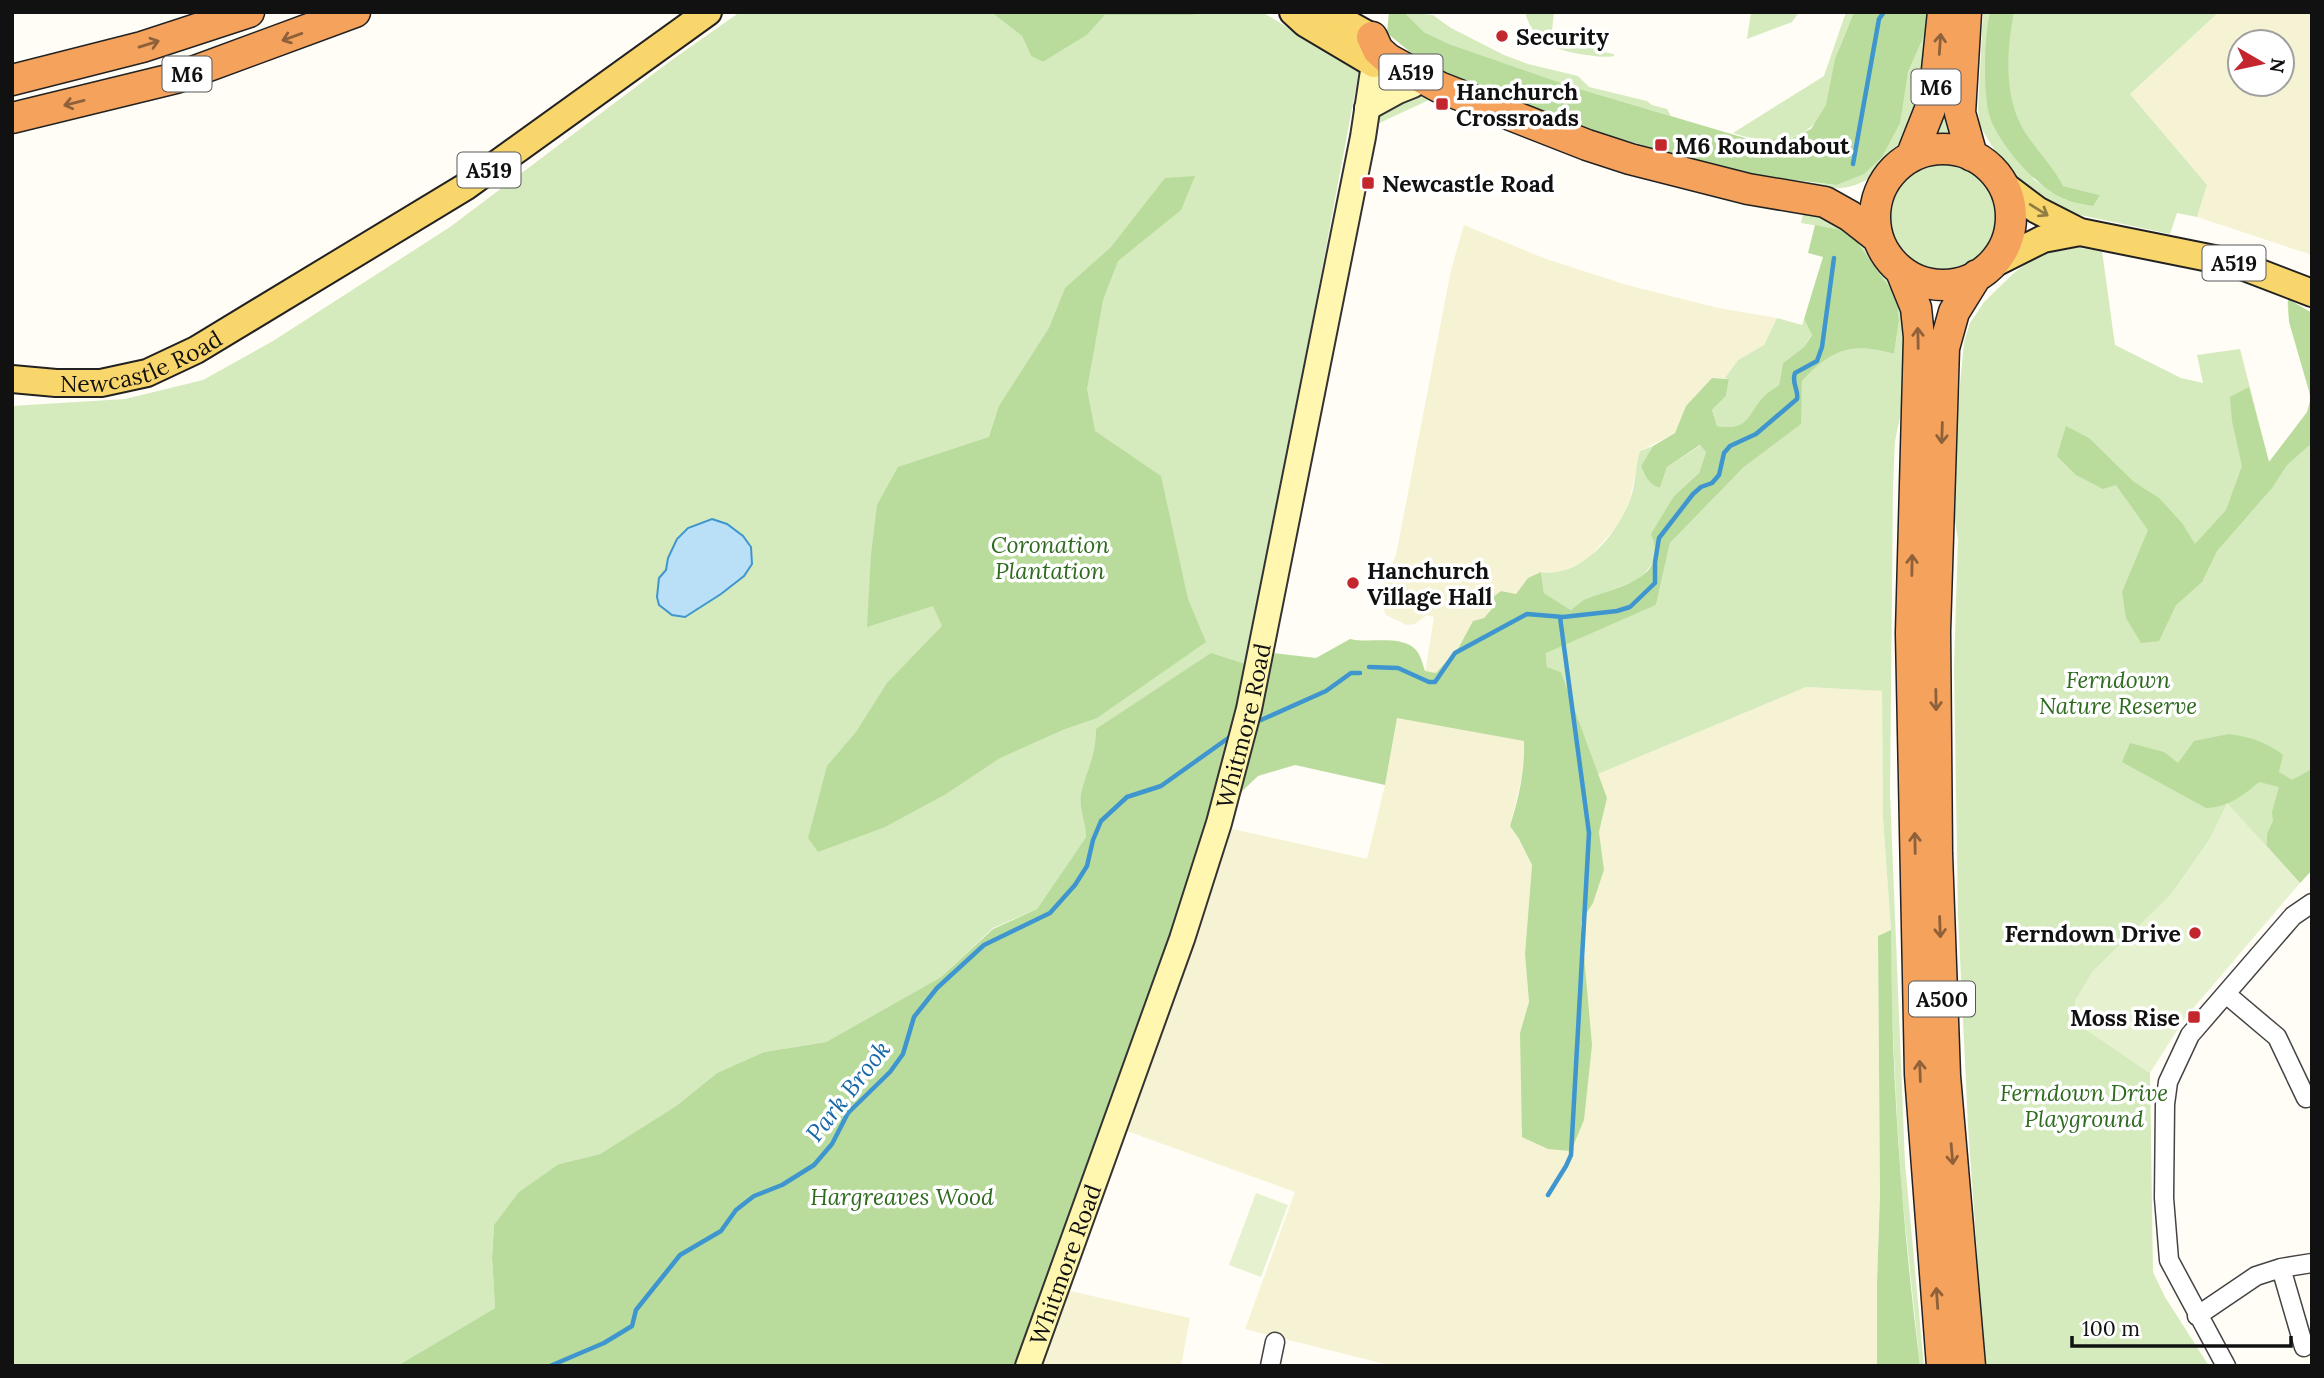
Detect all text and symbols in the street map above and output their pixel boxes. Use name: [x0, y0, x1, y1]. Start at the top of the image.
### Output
place label: Security: [1516, 22, 1609, 51]
marker: Security: [1494, 28, 1510, 44]
north arrow: [2226, 28, 2296, 98]
one-way arrow: [281, 32, 303, 44]
one-way arrow: [1934, 34, 1947, 56]
one-way arrow: [138, 37, 160, 49]
road number: A519: [1380, 55, 1442, 90]
road number: M6: [162, 56, 212, 92]
text: N: [2265, 57, 2291, 75]
road number: M6: [1912, 70, 1960, 104]
place label: Hanchurch Crossroads: [1456, 77, 1579, 132]
marker: Hanchurch Crossroads: [1434, 96, 1450, 112]
one-way arrow: [64, 97, 86, 110]
place label: M6 Roundabout: [1675, 131, 1850, 160]
marker: M6 Roundabout: [1653, 137, 1669, 153]
road number: A519: [458, 152, 520, 188]
place label: Newcastle Road: [1382, 169, 1555, 198]
marker: Newcastle Road: [1360, 175, 1376, 191]
one-way arrow: [2029, 203, 2048, 218]
road number: A519: [2202, 246, 2266, 280]
street label: Newcastle Road: [60, 323, 227, 398]
one-way arrow: [1912, 327, 1925, 350]
one-way arrow: [1935, 422, 1948, 445]
park label: Coronation Plantation: [991, 530, 1109, 585]
one-way arrow: [1906, 554, 1919, 577]
place label: Hanchurch Village Hall: [1367, 556, 1492, 611]
marker: Hanchurch Village Hall: [1345, 575, 1361, 591]
street label: Whitmore Road: [1209, 640, 1276, 811]
park label: Ferndown Nature Reserve: [2039, 665, 2197, 720]
one-way arrow: [1929, 688, 1943, 711]
one-way arrow: [1908, 832, 1922, 855]
one-way arrow: [1933, 915, 1946, 938]
place label: Ferndown Drive: [2005, 919, 2181, 948]
marker: Ferndown Drive: [2187, 925, 2203, 941]
road number: A500: [1909, 982, 1975, 1016]
place label: Moss Rise: [2070, 1003, 2180, 1032]
marker: Moss Rise: [2186, 1009, 2202, 1025]
water label: Park Brook: [799, 1034, 897, 1148]
one-way arrow: [1913, 1060, 1926, 1083]
park label: Ferndown Drive Playground: [2000, 1078, 2168, 1133]
one-way arrow: [1946, 1142, 1959, 1165]
street label: Whitmore Road: [1022, 1180, 1107, 1349]
park label: Hargreaves Wood: [810, 1182, 994, 1211]
one-way arrow: [1930, 1287, 1943, 1309]
scale bar: [2072, 1304, 2291, 1348]
text: 100 m: [2082, 1315, 2140, 1342]

